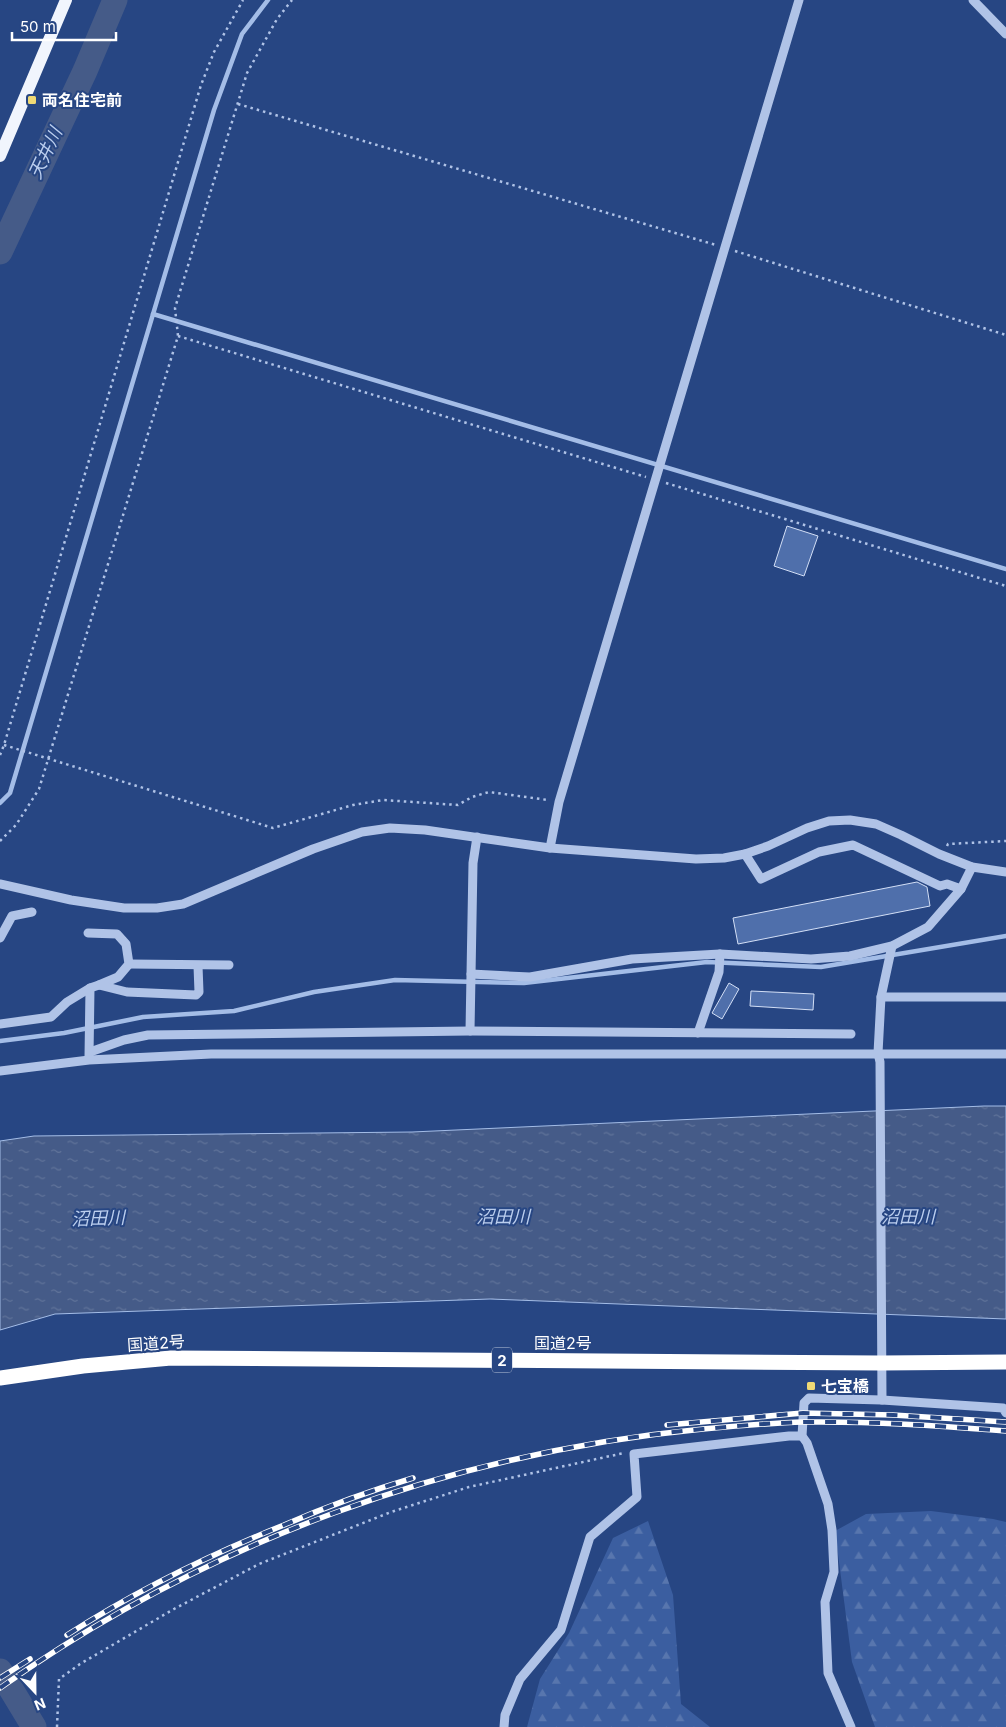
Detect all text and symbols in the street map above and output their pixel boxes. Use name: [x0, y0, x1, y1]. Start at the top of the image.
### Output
scale bar: [12, 10, 116, 42]
text: 50 m: [20, 17, 56, 36]
place label: 両名住宅前: [42, 90, 122, 110]
marker: 両名住宅前: [26, 94, 38, 106]
water label: 天井川: [24, 122, 67, 182]
water label: 沼田川: [71, 1206, 127, 1229]
water label: 沼田川: [476, 1206, 532, 1227]
water label: 沼田川: [881, 1206, 937, 1227]
street label: 国道2号: [126, 1331, 186, 1355]
street label: 国道2号: [534, 1333, 592, 1353]
road number: 2: [492, 1348, 512, 1372]
place label: 七宝橋: [821, 1376, 869, 1396]
marker: 七宝橋: [805, 1380, 817, 1392]
north arrow: [10, 1667, 60, 1717]
text: N: [32, 1695, 48, 1714]

